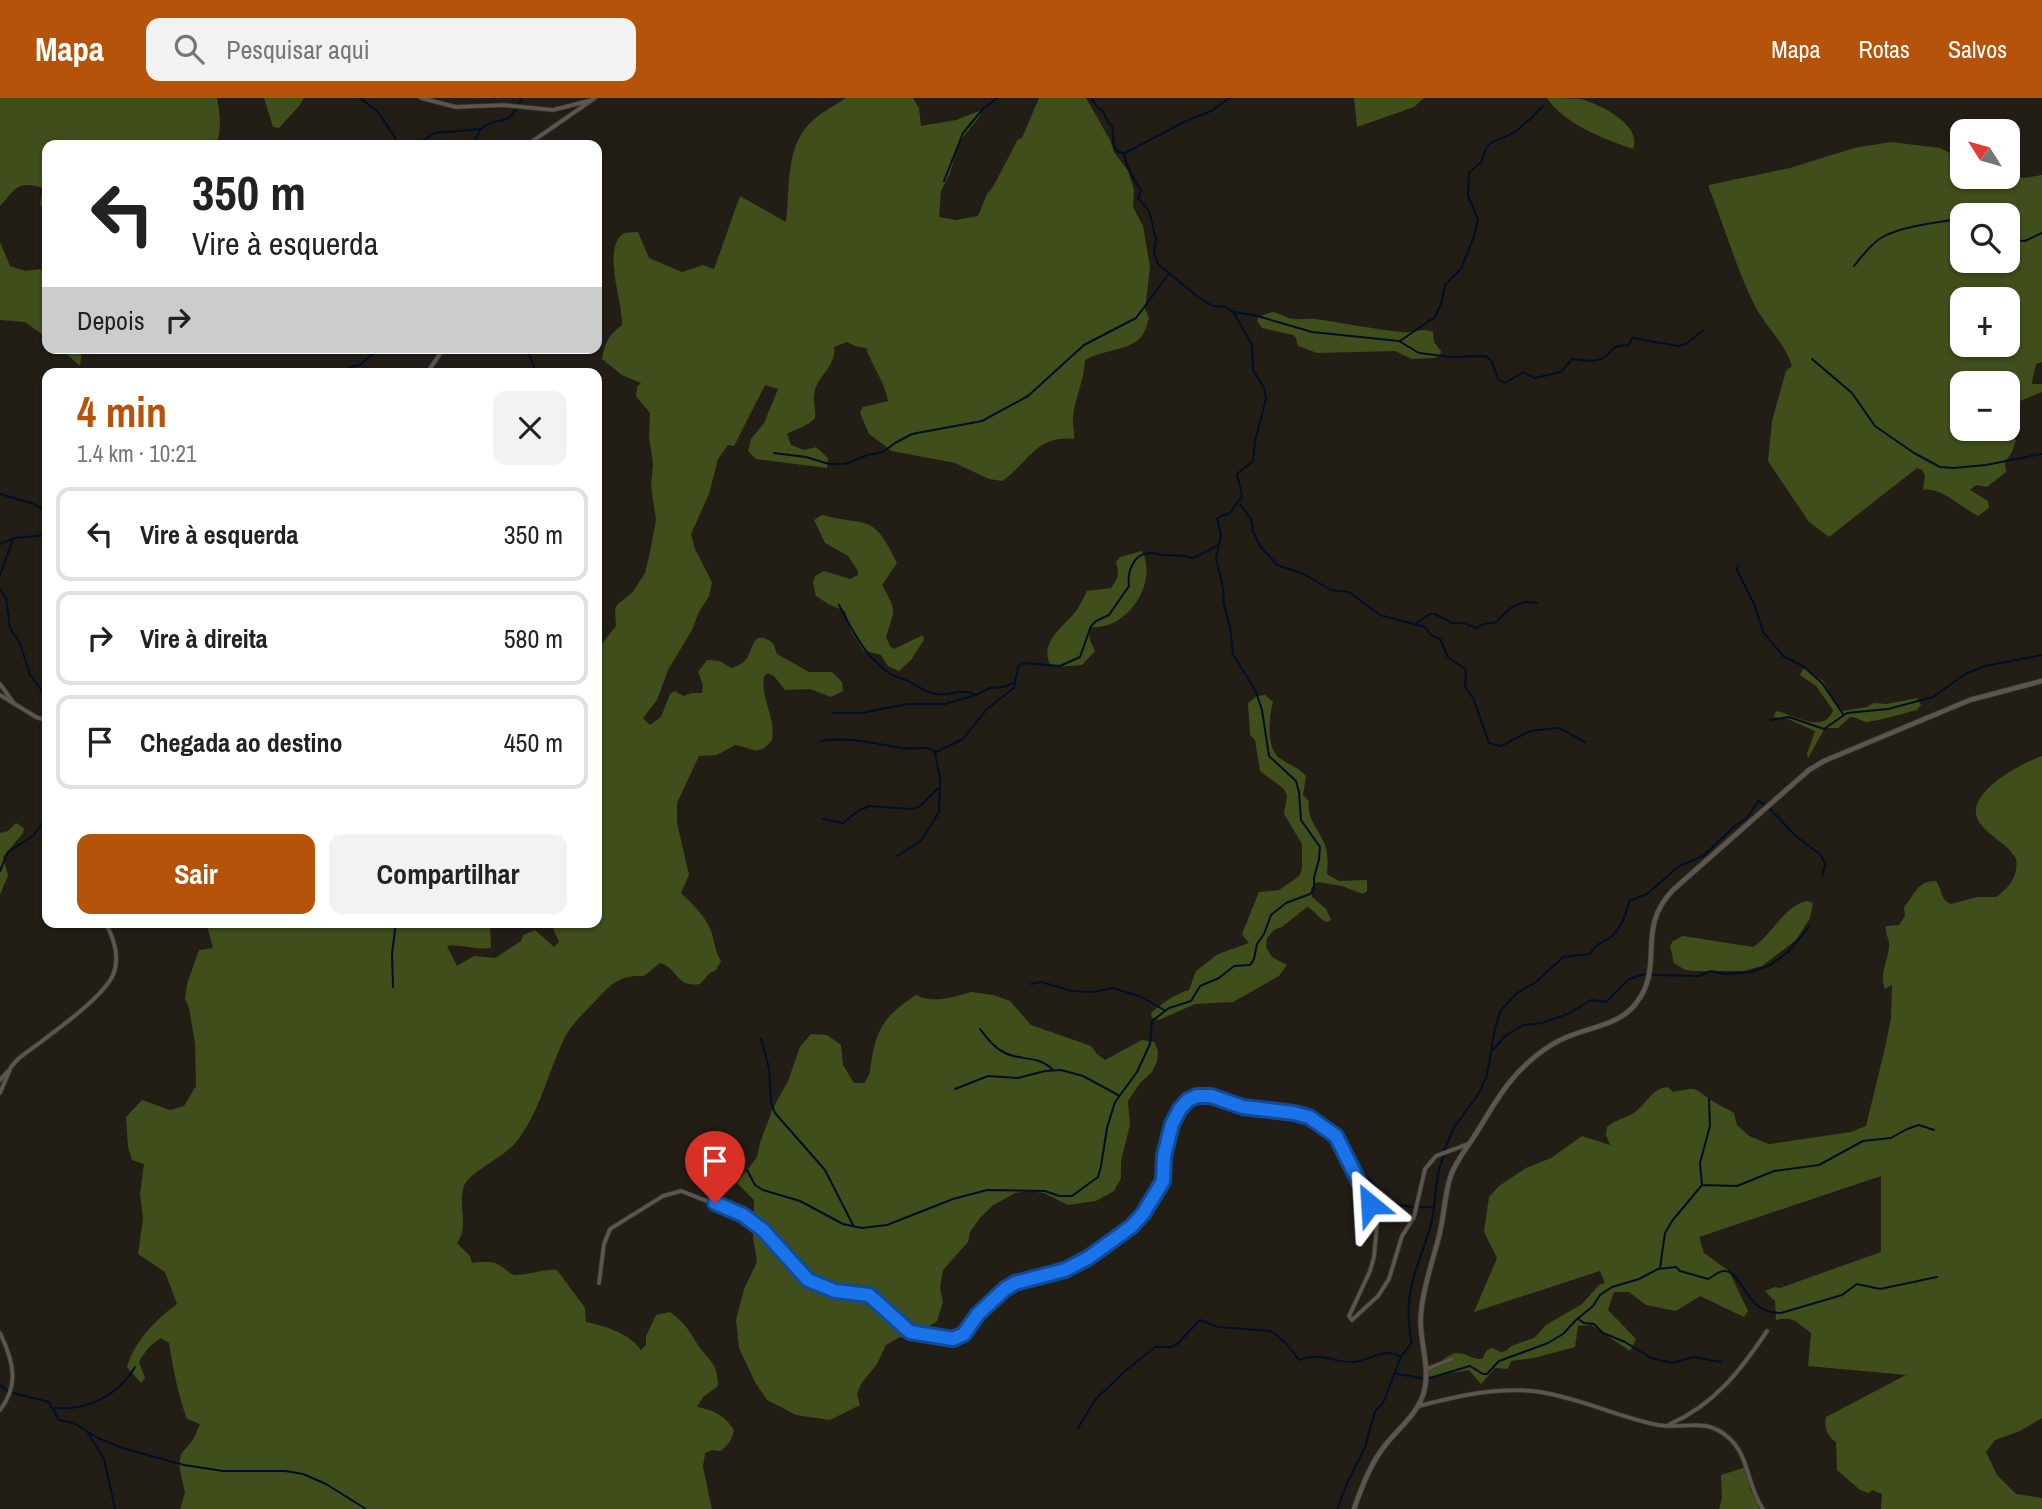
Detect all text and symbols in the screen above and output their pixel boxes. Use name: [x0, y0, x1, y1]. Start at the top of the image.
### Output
search box: [146, 18, 636, 81]
text: Mapa: [35, 27, 104, 71]
icon: search: [170, 30, 208, 68]
text: Pesquisar aqui: [226, 32, 370, 67]
text: Mapa: [1771, 33, 1821, 65]
text: Rotas: [1859, 33, 1910, 65]
text: Salvos: [1948, 33, 2007, 65]
north arrow: [1950, 119, 2020, 189]
map controls: [1950, 119, 2020, 441]
text: 350 m: [192, 159, 306, 225]
icon: left: [77, 168, 168, 259]
button: search: [1950, 203, 2020, 273]
text: Vire à esquerda: [192, 222, 378, 265]
button: +: [1950, 287, 2020, 357]
icon: right: [159, 301, 197, 339]
text: Depois: [77, 303, 145, 338]
button: −: [1950, 371, 2020, 441]
text: 4 min: [77, 384, 167, 440]
button: close: [493, 391, 567, 465]
text: 1.4 km · 10:21: [77, 438, 197, 469]
icon: left: [81, 515, 119, 553]
text: Vire à esquerda: [140, 517, 298, 552]
text: 350 m: [504, 517, 563, 552]
icon: right: [81, 619, 119, 657]
text: Vire à direita: [140, 621, 268, 656]
text: 580 m: [504, 621, 563, 656]
icon: arrive: [81, 723, 119, 761]
text: Chegada ao destino: [140, 725, 343, 760]
text: 450 m: [504, 725, 563, 760]
button: Sair: [77, 834, 315, 914]
button: Compartilhar: [329, 834, 567, 914]
pin: [685, 1131, 745, 1203]
icon: arrive: [696, 1142, 734, 1180]
position arrow: [1333, 1167, 1407, 1241]

